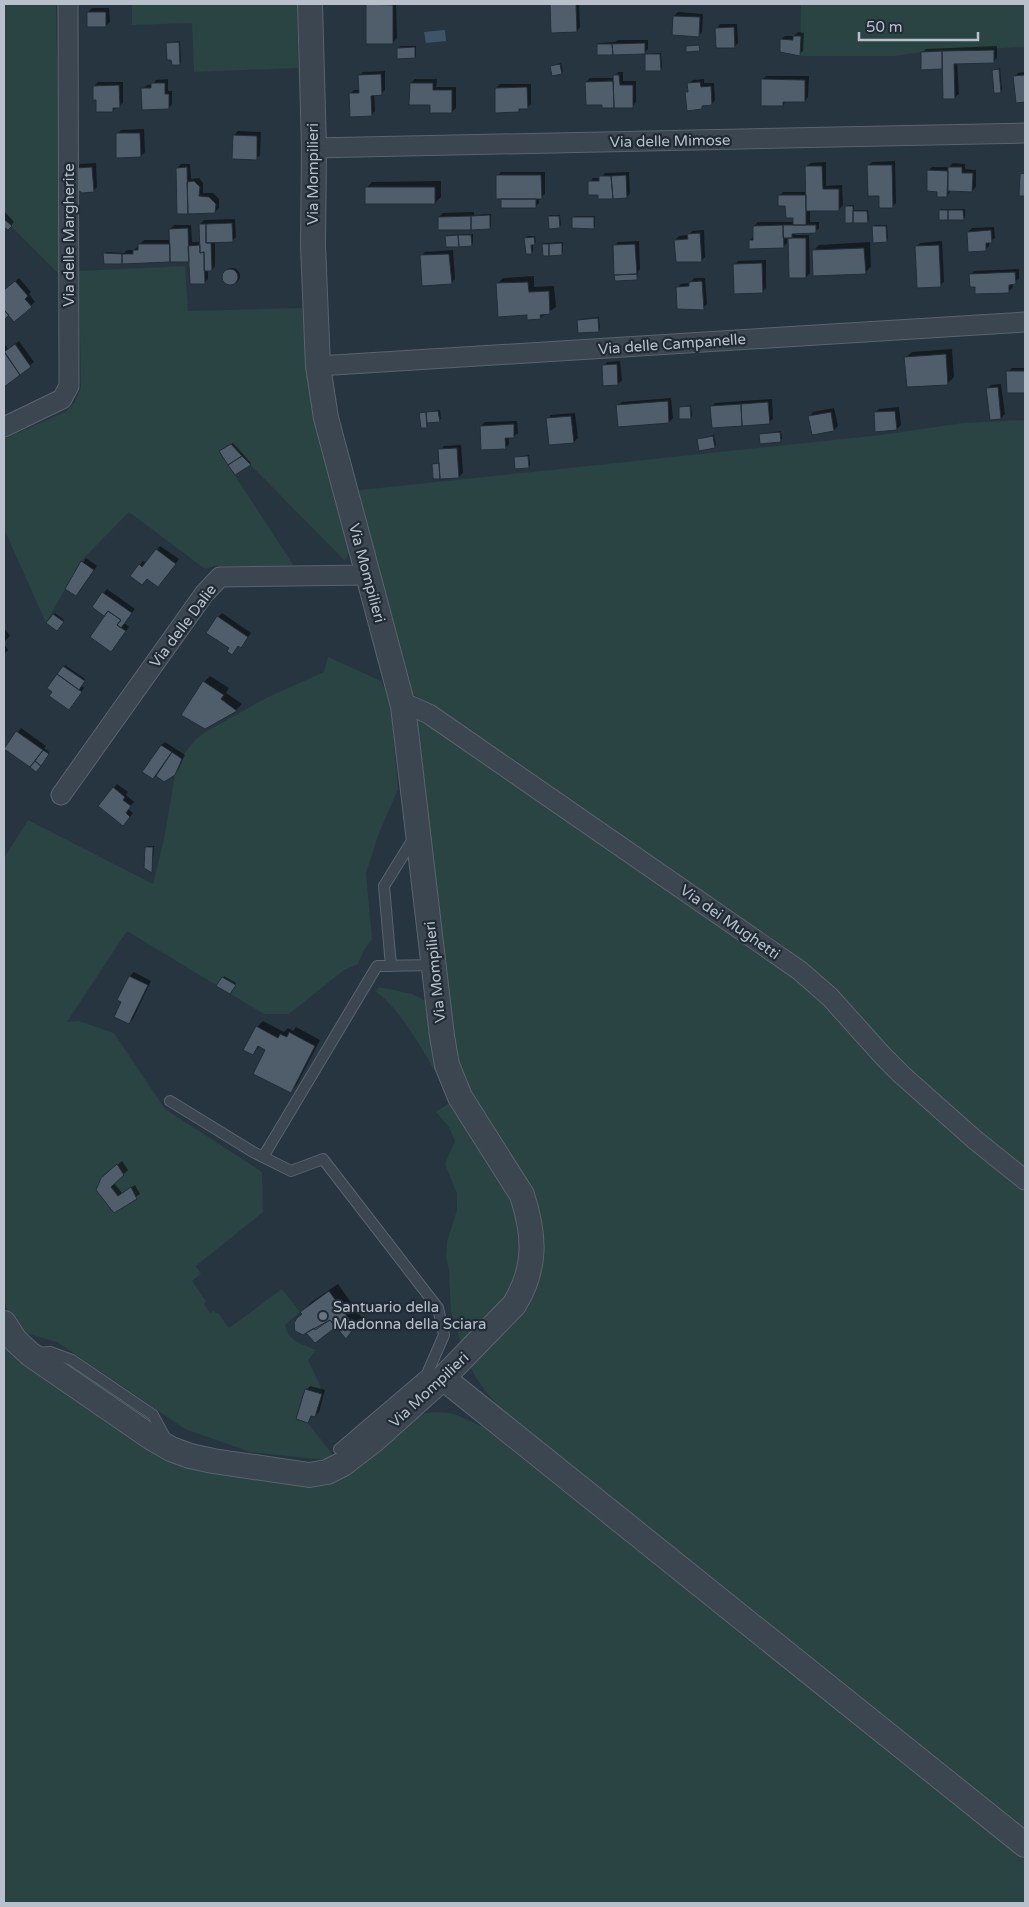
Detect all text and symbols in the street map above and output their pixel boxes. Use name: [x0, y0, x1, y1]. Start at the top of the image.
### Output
scale bar: [859, 10, 978, 42]
text: 50 m: [866, 18, 903, 36]
street label: Via Mompilieri: [304, 123, 322, 225]
street label: Via delle Mimose: [609, 131, 731, 151]
street label: Via delle Margherite: [60, 163, 78, 307]
street label: Via delle Campanelle: [597, 330, 747, 358]
street label: Via Mompilieri: [345, 521, 389, 625]
street label: Via delle Dalie: [146, 581, 220, 671]
street label: Via dei Mughetti: [677, 881, 783, 963]
street label: Via Mompilieri: [421, 920, 449, 1024]
place label: Santuario della Madonna della Sciara: [333, 1298, 486, 1333]
marker: Santuario della Madonna della Sciara: [317, 1310, 329, 1322]
street label: Via Mompilieri: [386, 1349, 472, 1431]

